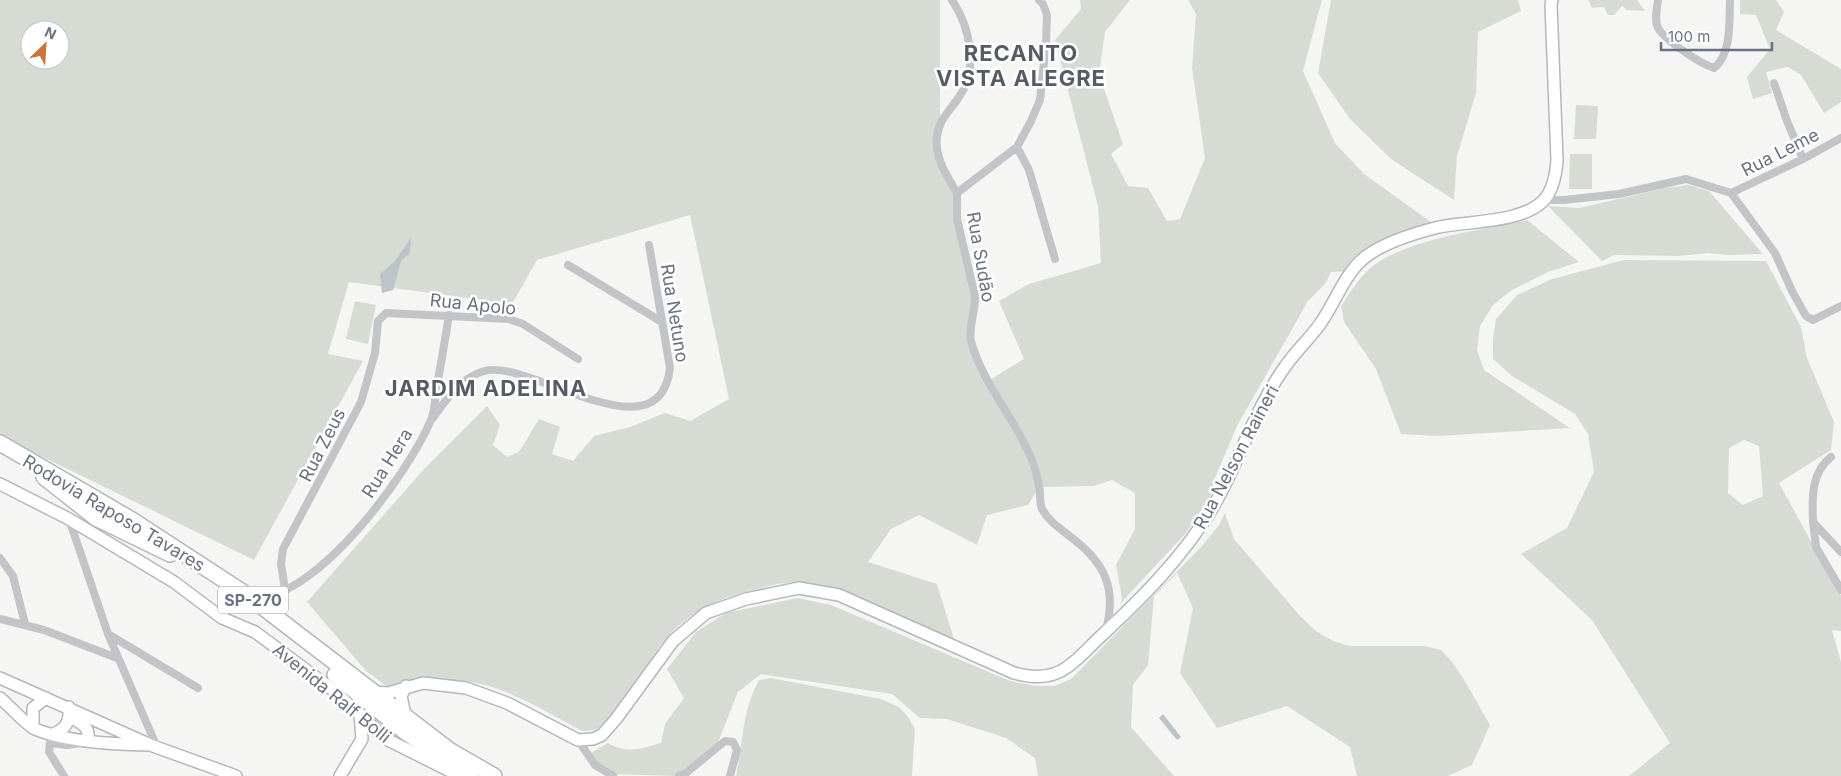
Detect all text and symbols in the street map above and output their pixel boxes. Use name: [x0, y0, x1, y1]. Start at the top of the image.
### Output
north arrow: [20, 20, 70, 70]
scale bar: [1661, 20, 1772, 52]
text: N: [42, 23, 59, 43]
text: 100 m: [1668, 27, 1710, 46]
district label: RECANTO VISTA ALEGRE: [936, 40, 1106, 91]
street label: Rua Leme: [1738, 123, 1822, 181]
street label: Rua Sudão: [963, 210, 999, 304]
street label: Rua Netuno: [657, 262, 693, 364]
street label: Rua Apolo: [429, 289, 517, 319]
district label: JARDIM ADELINA: [385, 375, 587, 401]
street label: Rua Nelson Raineri: [1189, 381, 1283, 533]
street label: Rua Zeus: [295, 405, 349, 485]
street label: Rua Hera: [357, 424, 417, 502]
street label: Rodovia Raposo Tavares: [19, 450, 209, 576]
road number: SP-270: [218, 586, 288, 614]
street label: Avenida Ralf Bolli: [269, 639, 395, 747]

